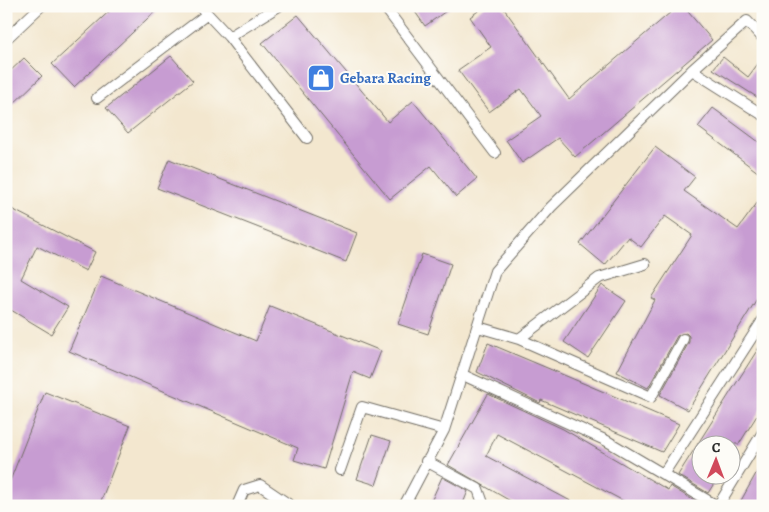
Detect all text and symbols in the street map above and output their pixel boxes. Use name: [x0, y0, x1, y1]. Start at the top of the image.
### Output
shop icon: Gebara Racing: [306, 63, 336, 93]
place label: Gebara Racing: [340, 68, 431, 88]
north arrow: [692, 434, 742, 484]
text: С: [712, 438, 721, 457]

